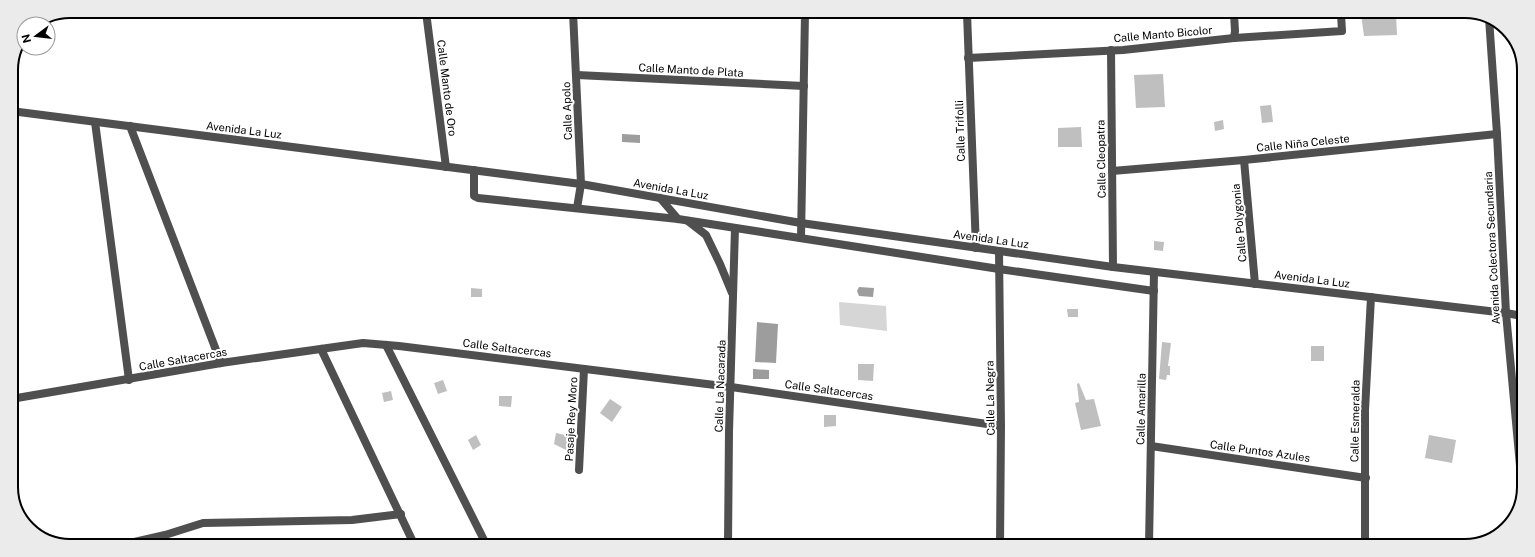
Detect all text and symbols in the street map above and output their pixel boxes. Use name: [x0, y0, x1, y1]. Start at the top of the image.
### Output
north arrow: [16, 16, 56, 56]
street label: Calle Manto Bicolor: [1113, 24, 1213, 44]
text: N: [19, 33, 33, 44]
street label: Calle Manto de Oro: [435, 39, 459, 137]
street label: Calle Manto de Plata: [638, 61, 744, 79]
street label: Calle Apolo: [560, 82, 574, 140]
street label: Calle Trifolli: [953, 100, 967, 162]
street label: Avenida La Luz: [205, 119, 283, 141]
street label: Calle Cleopatra: [1094, 120, 1108, 198]
street label: Calle Niña Celeste: [1256, 132, 1350, 154]
street label: Avenida Colectora Secundaria: [1482, 171, 1502, 325]
street label: Avenida La Luz: [632, 176, 710, 202]
street label: Calle Polygonia: [1230, 183, 1248, 263]
street label: Avenida La Luz: [952, 228, 1030, 250]
street label: Avenida La Luz: [1273, 268, 1351, 290]
street label: Calle Saltacercas: [462, 337, 552, 359]
street label: Calle La Nacarada: [712, 339, 728, 433]
street label: Calle Saltacercas: [138, 345, 228, 373]
street label: Calle La Negra: [983, 360, 997, 436]
street label: Calle Amarilla: [1134, 373, 1148, 445]
street label: Pasaje Rey Moro: [563, 376, 579, 462]
street label: Calle Saltacercas: [784, 378, 874, 402]
street label: Calle Esmeralda: [1348, 380, 1362, 462]
street label: Calle Puntos Azules: [1209, 438, 1311, 464]

